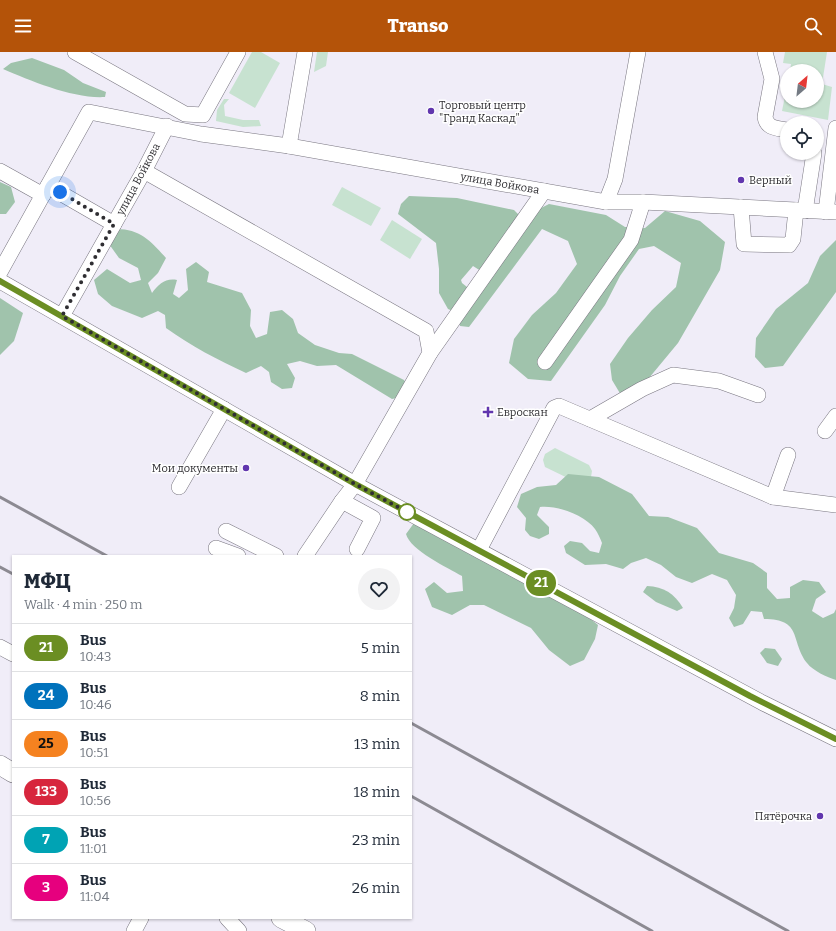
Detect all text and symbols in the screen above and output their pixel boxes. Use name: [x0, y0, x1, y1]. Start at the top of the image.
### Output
icon: menu: [12, 15, 34, 37]
text: Transo: [388, 15, 448, 37]
icon: search: [802, 15, 824, 37]
north arrow: [780, 64, 824, 108]
map controls: [780, 64, 824, 160]
place label: Торговый центр "Гранд Каскад": [439, 99, 526, 125]
marker: Торговый центр "Гранд Каскад": [426, 106, 436, 116]
button: locate: [780, 116, 824, 160]
street label: улица Войкова: [113, 141, 163, 218]
street label: улица Войкова: [458, 170, 540, 197]
place label: Верный: [749, 174, 792, 187]
marker: Верный: [736, 175, 746, 185]
your location: [50, 182, 70, 202]
marker: Евроскан: [482, 406, 494, 418]
place label: Евроскан: [497, 406, 548, 419]
place label: Мои документы: [152, 462, 238, 475]
marker: Мои документы: [241, 463, 251, 473]
unlabelled marker: [398, 503, 416, 521]
button: heart: [358, 568, 400, 610]
text: МФЦ: [24, 570, 70, 593]
line badge: 21: [523, 570, 559, 596]
text: 21: [534, 574, 548, 591]
text: Walk · 4 min · 250 m: [24, 597, 142, 612]
text: Bus: [80, 631, 106, 649]
text: 21: [39, 639, 53, 656]
text: 5 min: [361, 639, 400, 657]
text: 10:43: [80, 649, 111, 664]
text: Bus: [80, 679, 106, 697]
text: 24: [38, 687, 54, 704]
text: 8 min: [360, 687, 400, 705]
text: 10:46: [80, 697, 112, 712]
text: Bus: [80, 727, 106, 745]
text: 25: [38, 735, 54, 752]
text: 13 min: [354, 735, 400, 753]
text: 10:51: [80, 745, 108, 760]
text: Bus: [80, 775, 106, 793]
text: 133: [35, 783, 57, 800]
text: 18 min: [354, 783, 400, 801]
text: 10:56: [80, 793, 111, 808]
place label: Пятёрочка: [755, 810, 812, 823]
marker: Пятёрочка: [815, 811, 825, 821]
text: Bus: [80, 823, 106, 841]
text: 7: [42, 831, 50, 848]
text: 23 min: [352, 831, 400, 849]
text: 11:01: [80, 841, 107, 856]
text: Bus: [80, 871, 106, 889]
text: 3: [42, 879, 50, 896]
text: 26 min: [352, 879, 400, 897]
text: 11:04: [80, 889, 109, 904]

